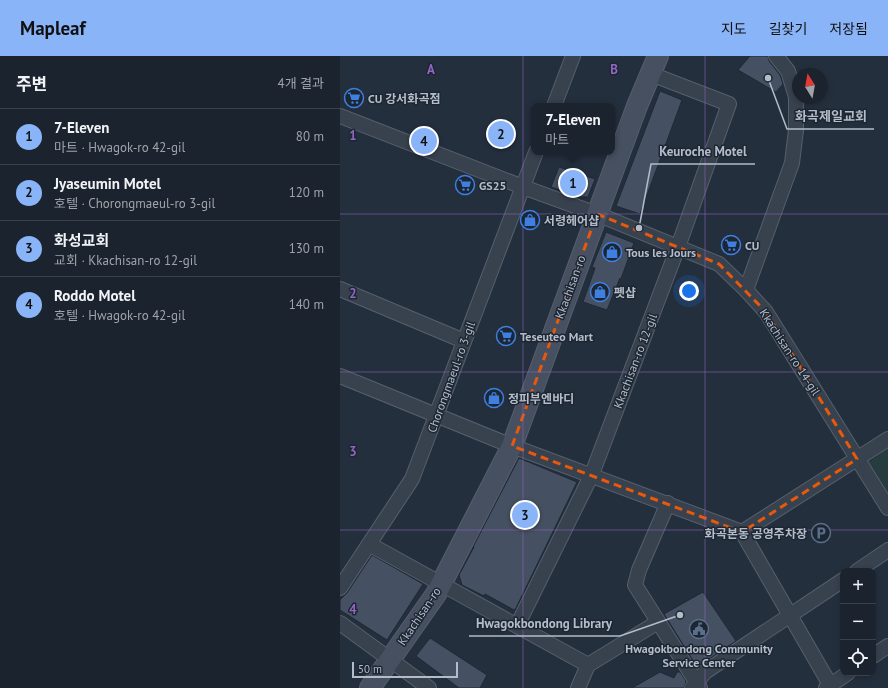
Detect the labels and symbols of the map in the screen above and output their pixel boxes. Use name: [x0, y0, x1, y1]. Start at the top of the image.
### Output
text: A: [427, 61, 435, 78]
text: B: [610, 61, 618, 78]
north arrow: [792, 68, 828, 104]
supermarket icon: CU 강서화곡점: [343, 87, 365, 109]
place label: CU 강서화곡점: [368, 91, 440, 106]
callout: 화곡제일교회: [787, 104, 874, 129]
text: 화곡제일교회: [795, 108, 867, 125]
pin: 2: [488, 119, 514, 149]
pin: 4: [411, 126, 437, 156]
text: 1: [349, 127, 357, 144]
callout: Keuroche Motel: [651, 139, 755, 164]
text: Keuroche Motel: [659, 143, 747, 160]
pin: 1: [560, 168, 586, 198]
supermarket icon: GS25: [454, 174, 476, 196]
place label: GS25: [479, 178, 506, 193]
shop icon: 서령헤어샵: [519, 209, 541, 231]
place label: 서령헤어샵: [544, 213, 599, 228]
supermarket icon: CU: [720, 234, 742, 256]
place label: CU: [745, 238, 759, 253]
shop icon: Tous les Jours: [601, 241, 623, 263]
place label: Tous les Jours: [626, 245, 696, 260]
street label: Kkachisan-ro: [552, 253, 588, 321]
shop icon: 펫샵: [589, 281, 611, 303]
your location: [679, 281, 699, 301]
text: 2: [349, 285, 357, 302]
place label: 펫샵: [614, 285, 636, 300]
street label: Kkachisan-ro 14-gil: [756, 306, 824, 399]
street label: Kkachisan-ro 12-gil: [610, 311, 660, 411]
street label: Chorongmaeul-ro 3-gil: [424, 319, 478, 435]
supermarket icon: Teseuteo Mart: [495, 325, 517, 347]
place label: Teseuteo Mart: [520, 329, 594, 344]
shop icon: 정피부엔바디: [483, 387, 505, 409]
place label: 정피부엔바디: [508, 391, 574, 406]
text: 3: [349, 443, 357, 460]
pin: 3: [512, 500, 538, 530]
parking icon: 화곡본동 공영주차장: [810, 522, 832, 544]
place label: 화곡본동 공영주차장: [705, 526, 807, 541]
street label: Kkachisan-ro: [394, 584, 444, 648]
text: 4: [349, 601, 357, 618]
callout: Hwagokbondong Library: [469, 611, 620, 636]
text: Hwagokbondong Library: [476, 615, 613, 632]
public building icon: Hwagokbondong Community Service Center: [688, 618, 710, 640]
place label: Hwagokbondong Community Service Center: [625, 641, 773, 670]
scale bar: [352, 660, 458, 679]

